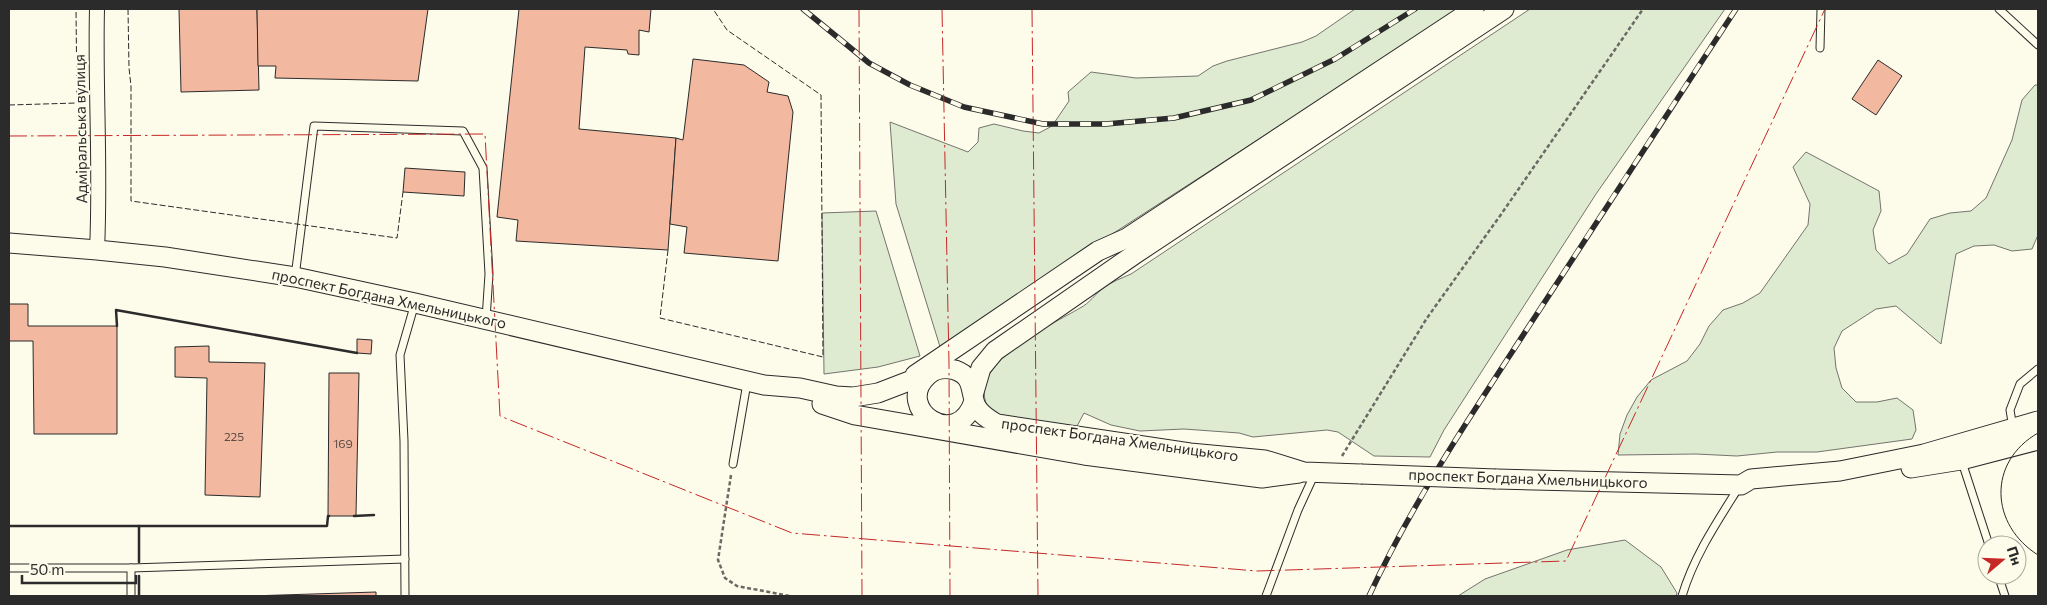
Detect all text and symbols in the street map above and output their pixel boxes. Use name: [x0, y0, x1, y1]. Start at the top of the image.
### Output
street label: Адміральська вулиця: [70, 54, 90, 204]
street label: проспект Богдана Хмельницького: [270, 264, 508, 332]
street label: проспект Богдана Хмельницького: [1000, 413, 1240, 465]
house number: 225: [224, 429, 244, 443]
house number: 169: [333, 436, 353, 450]
street label: проспект Богдана Хмельницького: [1408, 465, 1648, 491]
north arrow: [1977, 535, 2027, 585]
text: Пн: [2004, 544, 2026, 567]
scale bar: [22, 552, 136, 584]
text: 50 m: [30, 560, 64, 578]

